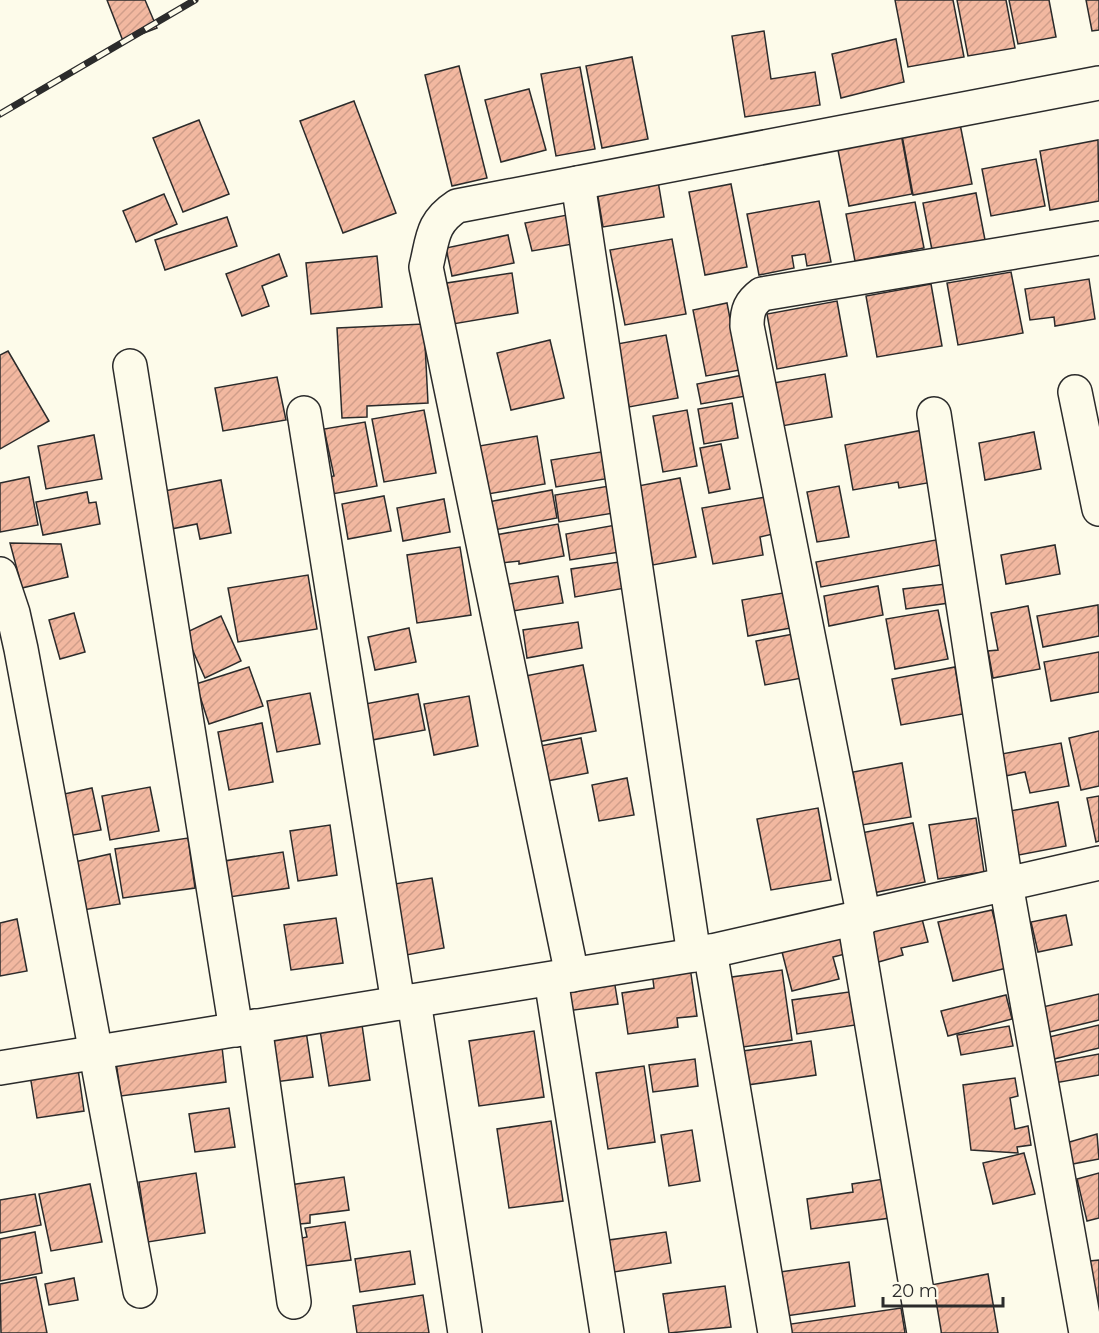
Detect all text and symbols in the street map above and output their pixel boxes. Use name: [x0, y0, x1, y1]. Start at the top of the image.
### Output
scale bar: [883, 1270, 1003, 1308]
text: 20 m: [892, 1280, 938, 1302]

